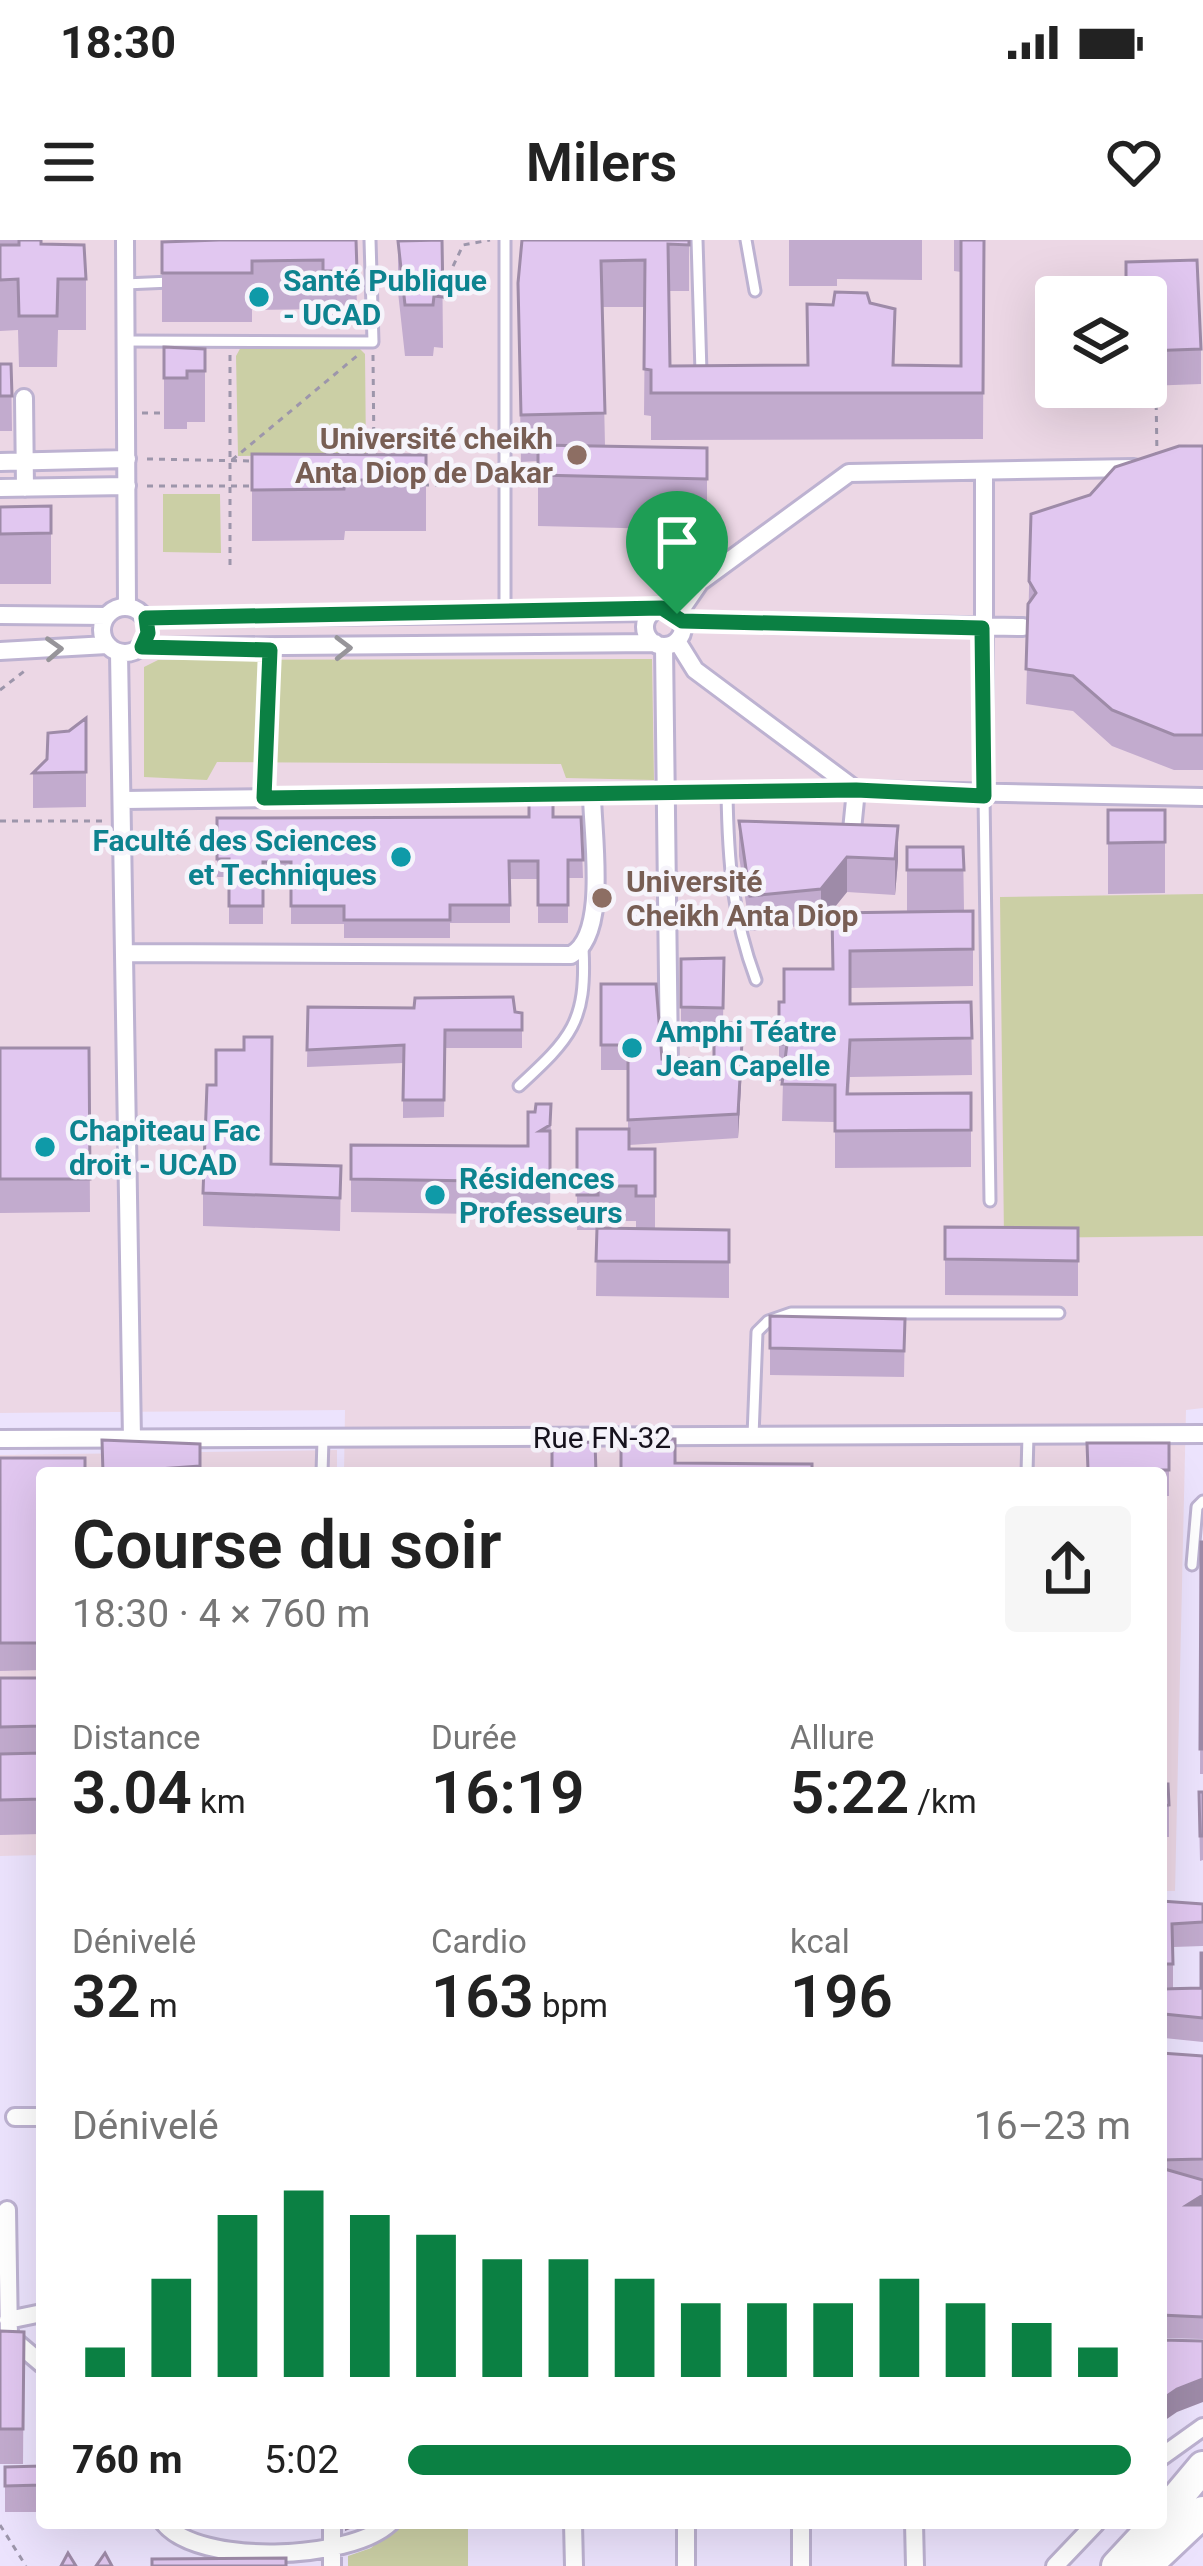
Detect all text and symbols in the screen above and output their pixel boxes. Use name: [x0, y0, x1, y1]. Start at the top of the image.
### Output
text: 18:30: [60, 16, 176, 69]
icon: menu: [36, 129, 102, 195]
icon: heart: [1101, 129, 1167, 195]
text: Milers: [526, 131, 677, 194]
place label: Santé Publique - UCAD: [283, 263, 487, 332]
map controls: [1035, 276, 1167, 408]
button: layers: [1035, 276, 1167, 408]
marker: Santé Publique - UCAD: [246, 284, 272, 310]
place label: Université cheikh Anta Diop de Dakar: [295, 421, 553, 490]
marker: Université cheikh Anta Diop de Dakar: [564, 442, 590, 468]
pin: [626, 491, 728, 614]
icon: arrive: [644, 509, 710, 575]
one-way arrow: [45, 636, 64, 662]
one-way arrow: [334, 636, 353, 662]
place label: Faculté des Sciences et Techniques: [93, 823, 377, 892]
marker: Faculté des Sciences et Techniques: [388, 844, 414, 870]
place label: Université Cheikh Anta Diop: [626, 864, 858, 933]
marker: Université Cheikh Anta Diop: [589, 885, 615, 911]
place label: Amphi Téatre Jean Capelle: [656, 1014, 837, 1083]
marker: Amphi Téatre Jean Capelle: [619, 1035, 645, 1061]
place label: Chapiteau Fac droit - UCAD: [69, 1113, 261, 1182]
marker: Chapiteau Fac droit - UCAD: [32, 1134, 58, 1160]
place label: Résidences Professeurs: [459, 1161, 623, 1230]
marker: Résidences Professeurs: [422, 1182, 448, 1208]
street label: Rue FN-32: [533, 1420, 671, 1455]
button: share: [1005, 1506, 1131, 1632]
text: Course du soir: [72, 1507, 502, 1584]
text: 18:30 · 4 × 760 m: [72, 1591, 370, 1637]
text: Distance: [72, 1718, 200, 1757]
text: Durée: [431, 1718, 517, 1757]
text: Allure: [790, 1718, 874, 1757]
text: 3.04: [72, 1757, 192, 1828]
text: 16:19: [431, 1757, 584, 1828]
text: 5:22: [790, 1757, 909, 1828]
text: km: [192, 1782, 246, 1821]
text: /km: [909, 1782, 977, 1821]
text: Dénivelé: [72, 1922, 196, 1961]
text: Cardio: [431, 1922, 527, 1961]
text: kcal: [790, 1922, 850, 1961]
text: 32: [72, 1961, 141, 2032]
text: 163: [431, 1961, 534, 2032]
text: 196: [790, 1961, 893, 2032]
text: m: [141, 1986, 178, 2025]
text: bpm: [534, 1986, 608, 2025]
text: Dénivelé: [72, 2103, 219, 2149]
text: 16–23 m: [974, 2103, 1131, 2149]
text: 760 m: [72, 2437, 183, 2483]
text: 5:02: [264, 2437, 339, 2483]

